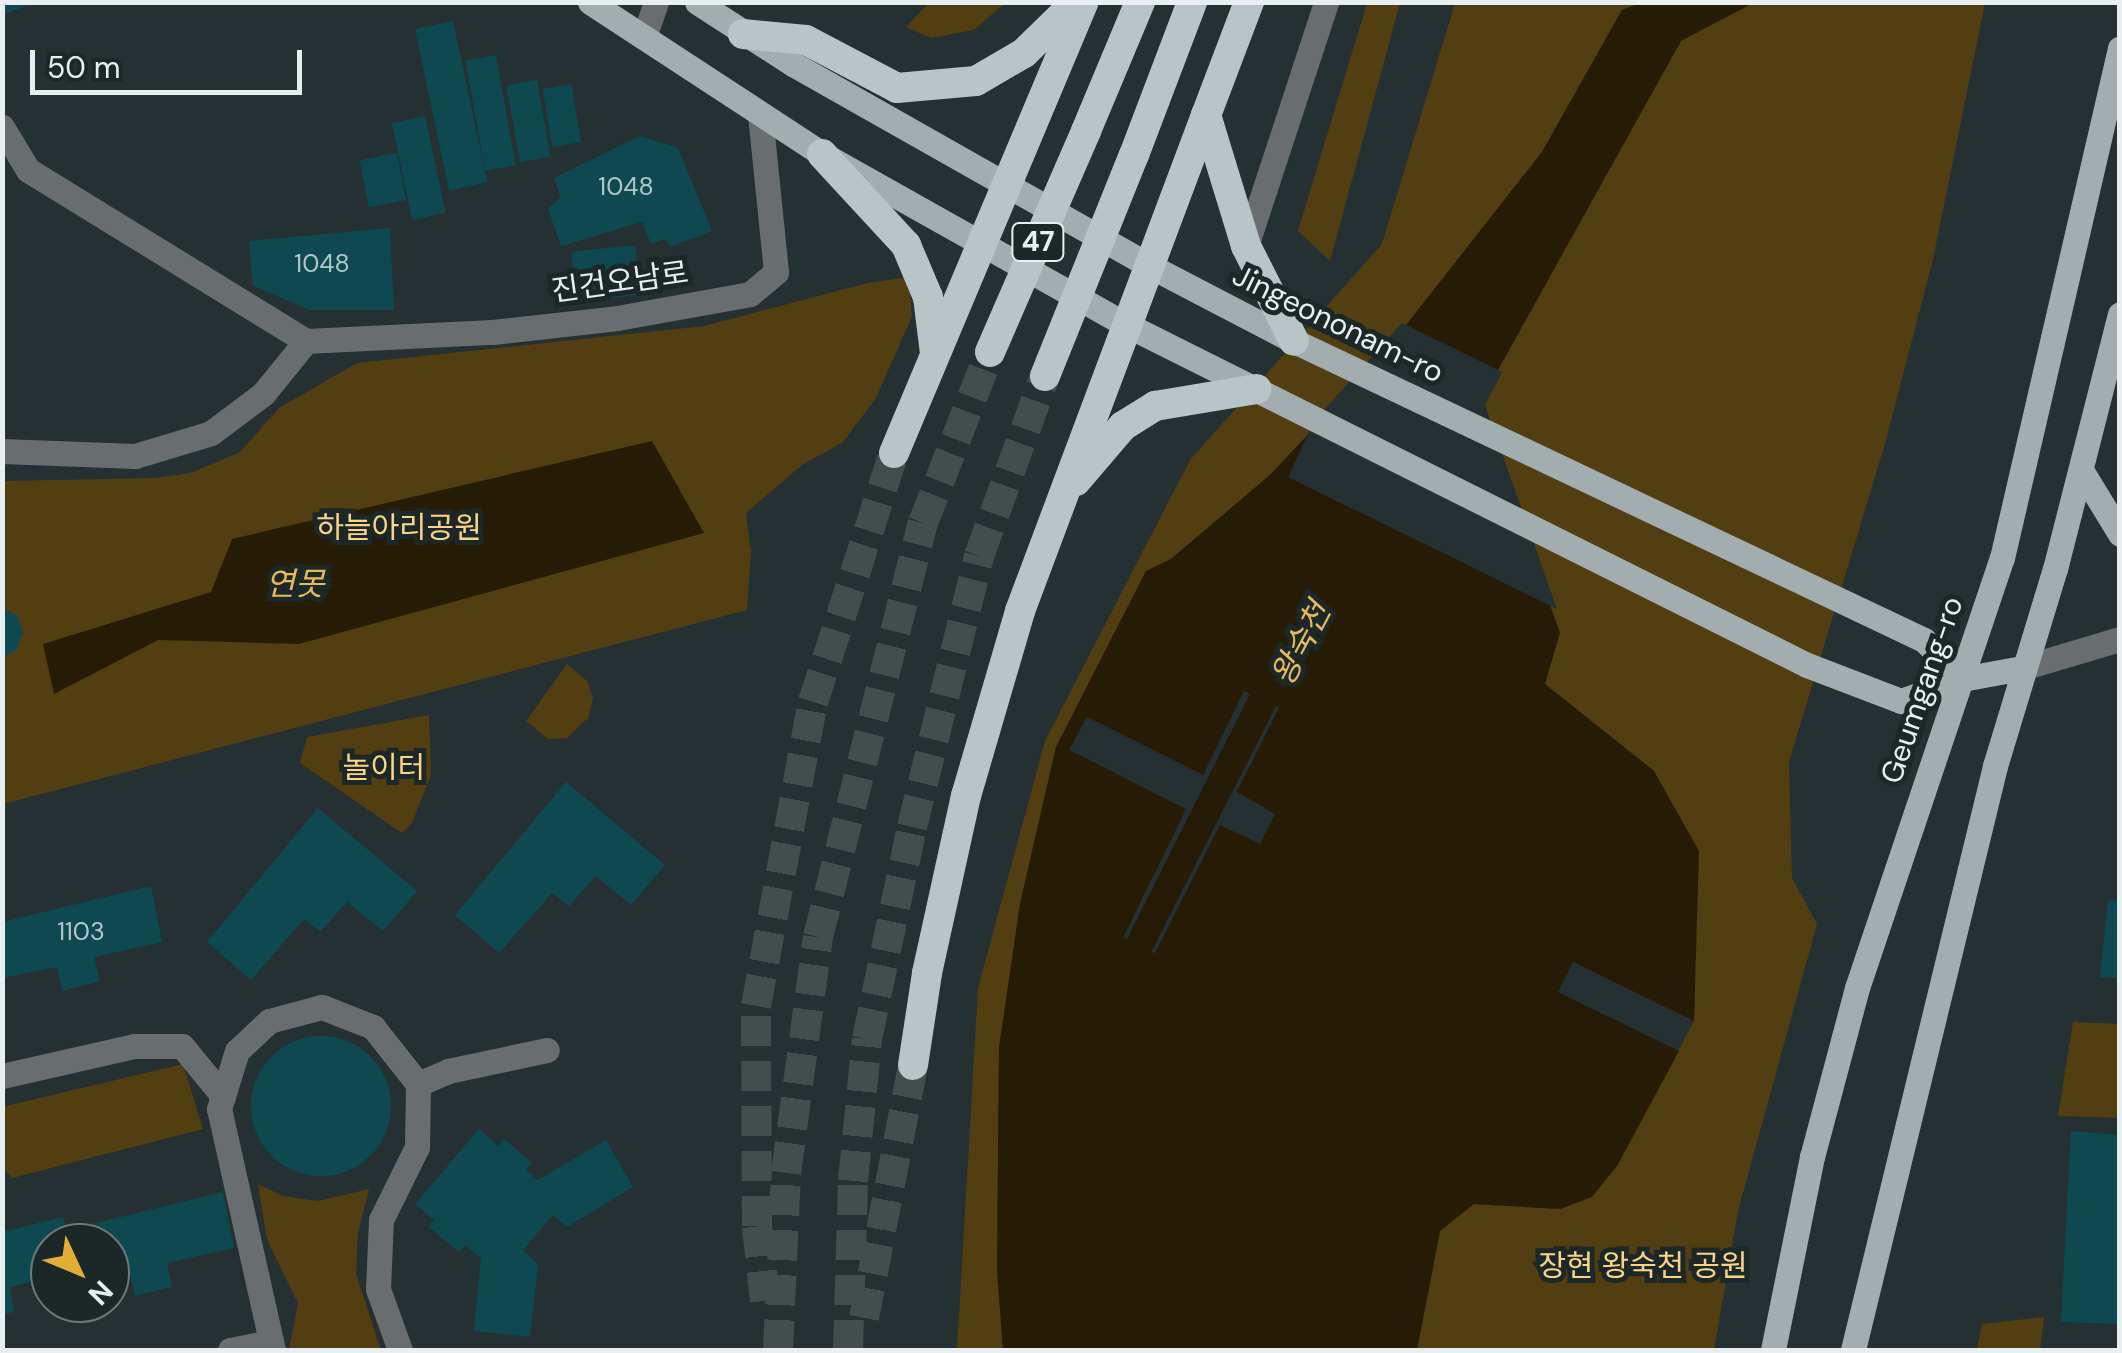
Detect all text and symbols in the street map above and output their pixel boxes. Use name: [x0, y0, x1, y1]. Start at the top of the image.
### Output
scale bar: [35, 30, 308, 92]
text: 50 m: [47, 48, 121, 87]
house number: 1048: [598, 172, 654, 202]
road number: 47: [1010, 219, 1066, 265]
house number: 1048: [294, 249, 350, 279]
street label: 진건오남로: [549, 255, 691, 309]
street label: Jingeononam-ro: [1227, 257, 1449, 391]
park label: 하늘아리공원: [316, 510, 482, 546]
water label: 연못: [266, 565, 324, 603]
street label: Geumgang-ro: [1873, 592, 1971, 788]
water label: 왕숙천: [1263, 596, 1339, 692]
park label: 놀이터: [343, 750, 425, 786]
house number: 1103: [57, 917, 105, 947]
north arrow: [30, 1223, 130, 1323]
park label: 장현 왕숙천 공원: [1538, 1248, 1748, 1284]
text: N: [80, 1273, 121, 1313]

